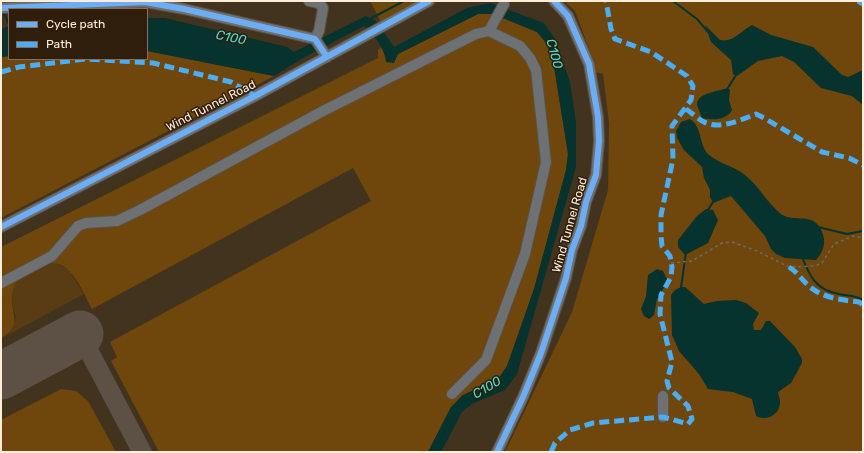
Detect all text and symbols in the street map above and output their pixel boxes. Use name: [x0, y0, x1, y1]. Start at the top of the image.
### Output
legend: [8, 8, 148, 60]
text: Cycle path: [46, 17, 105, 31]
water label: C100: [214, 27, 248, 49]
text: Path: [46, 37, 72, 51]
water label: C100: [542, 37, 566, 71]
street label: Wind Tunnel Road: [164, 77, 258, 135]
street label: Wind Tunnel Road: [549, 176, 591, 274]
water label: C100: [470, 373, 504, 403]

